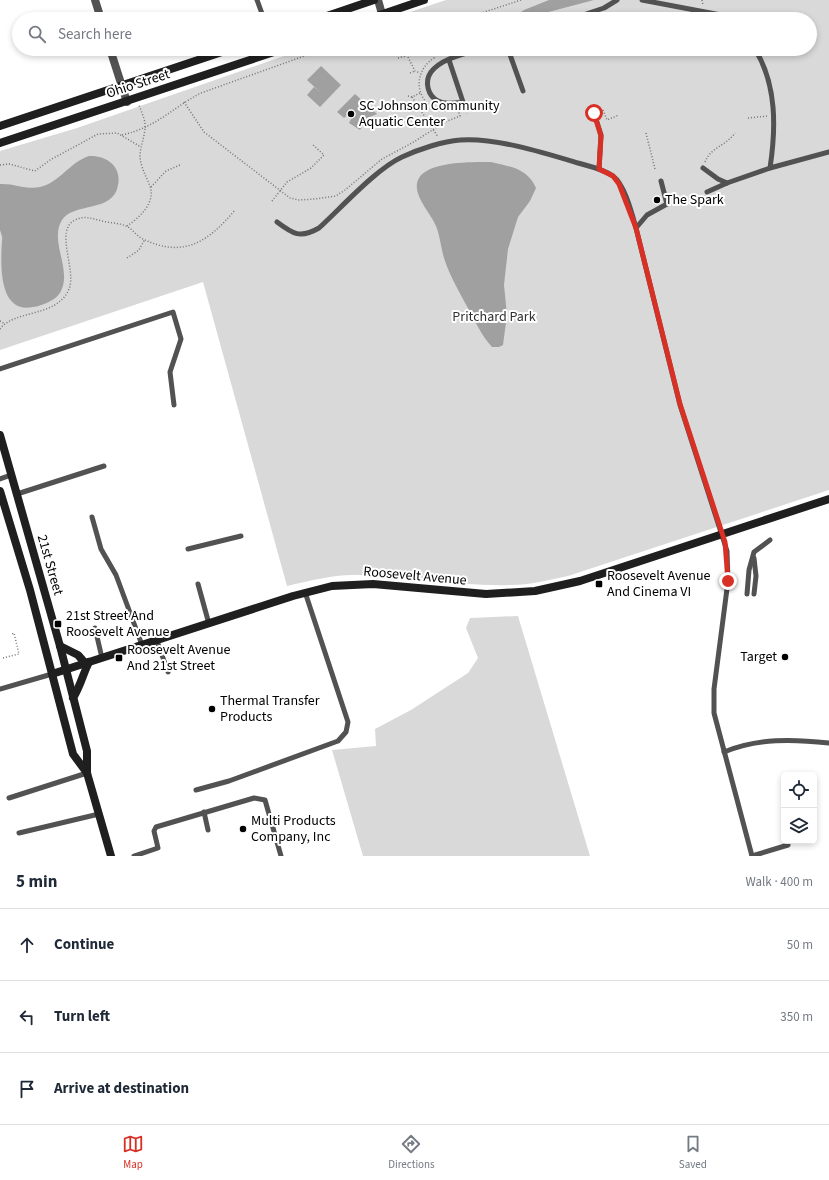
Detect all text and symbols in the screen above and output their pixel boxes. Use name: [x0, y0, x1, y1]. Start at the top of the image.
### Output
search box: [12, 12, 817, 56]
icon: search: [26, 23, 48, 45]
text: Search here: [58, 24, 132, 45]
street label: Ohio Street: [104, 64, 173, 104]
place label: SC Johnson Community Aquatic Center: [359, 96, 500, 132]
route start: [585, 104, 603, 122]
marker: SC Johnson Community Aquatic Center: [346, 109, 356, 119]
place label: The Spark: [665, 190, 724, 210]
marker: The Spark: [652, 195, 662, 205]
park label: Pritchard Park: [452, 307, 536, 327]
street label: 21st Street: [32, 532, 68, 598]
street label: Roosevelt Avenue: [363, 562, 467, 590]
place label: Roosevelt Avenue And Cinema VI: [607, 566, 711, 602]
route end: [719, 572, 737, 590]
marker: Roosevelt Avenue And Cinema VI: [594, 579, 604, 589]
place label: 21st Street And Roosevelt Avenue: [66, 606, 170, 642]
marker: 21st Street And Roosevelt Avenue: [53, 619, 63, 629]
place label: Roosevelt Avenue And 21st Street: [127, 640, 231, 676]
place label: Target: [740, 647, 777, 667]
marker: Target: [780, 652, 790, 662]
marker: Roosevelt Avenue And 21st Street: [114, 653, 124, 663]
place label: Thermal Transfer Products: [220, 691, 320, 727]
marker: Thermal Transfer Products: [207, 704, 217, 714]
map controls: [781, 772, 817, 844]
button: locate: [781, 772, 817, 808]
button: layers: [781, 808, 817, 844]
place label: Multi Products Company, Inc: [251, 811, 336, 847]
marker: Multi Products Company, Inc: [238, 824, 248, 834]
text: 5 min: [16, 870, 57, 894]
text: Walk · 400 m: [745, 873, 813, 891]
icon: ahead: [16, 934, 38, 956]
text: Continue: [54, 934, 114, 955]
text: 50 m: [787, 936, 813, 954]
icon: left: [16, 1006, 38, 1028]
text: Turn left: [54, 1006, 110, 1027]
text: 350 m: [780, 1008, 813, 1026]
icon: arrive: [16, 1078, 38, 1100]
text: Arrive at destination: [54, 1078, 189, 1099]
tab: Map: [122, 1133, 144, 1172]
tab: Directions: [388, 1133, 435, 1172]
tab: Saved: [679, 1133, 707, 1172]

